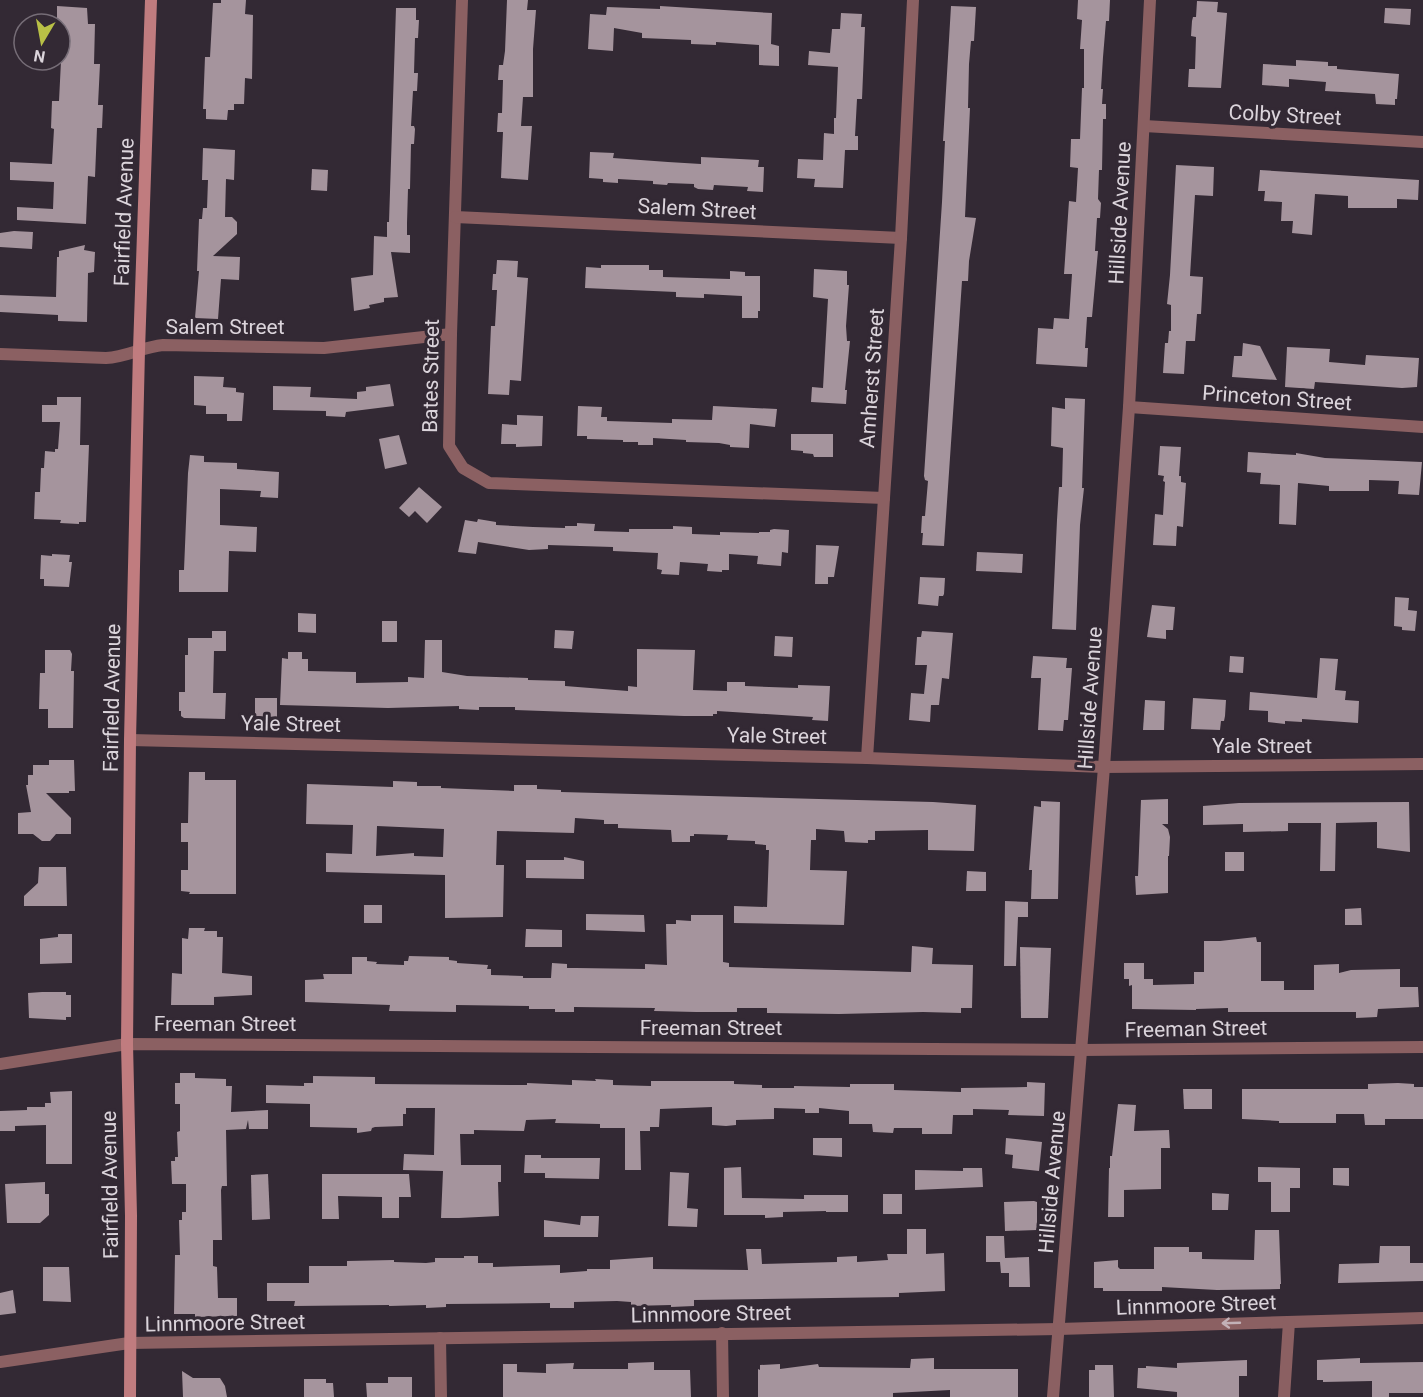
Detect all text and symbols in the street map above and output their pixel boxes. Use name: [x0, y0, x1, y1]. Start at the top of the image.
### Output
north arrow: [12, 12, 72, 72]
text: N: [32, 46, 47, 67]
street label: Colby Street: [1228, 100, 1342, 130]
street label: Fairfield Avenue: [109, 137, 139, 287]
street label: Hillside Avenue: [1104, 141, 1136, 285]
street label: Salem Street: [637, 194, 757, 224]
street label: Amherst Street: [855, 307, 889, 449]
street label: Salem Street: [165, 315, 285, 339]
street label: Bates Street: [418, 319, 444, 433]
street label: Princeton Street: [1201, 381, 1353, 415]
street label: Fairfield Avenue: [99, 624, 125, 772]
street label: Hillside Avenue: [1073, 626, 1107, 770]
street label: Yale Street: [241, 711, 341, 737]
street label: Yale Street: [727, 723, 827, 749]
street label: Yale Street: [1212, 734, 1312, 758]
street label: Freeman Street: [154, 1012, 296, 1036]
street label: Freeman Street: [640, 1016, 782, 1040]
street label: Freeman Street: [1125, 1016, 1268, 1042]
street label: Hillside Avenue: [1034, 1110, 1070, 1254]
street label: Fairfield Avenue: [97, 1111, 123, 1259]
street label: Linnmoore Street: [1115, 1290, 1277, 1320]
street label: Linnmoore Street: [630, 1301, 792, 1327]
street label: Linnmoore Street: [144, 1310, 306, 1336]
one-way arrow: [1221, 1318, 1241, 1329]

